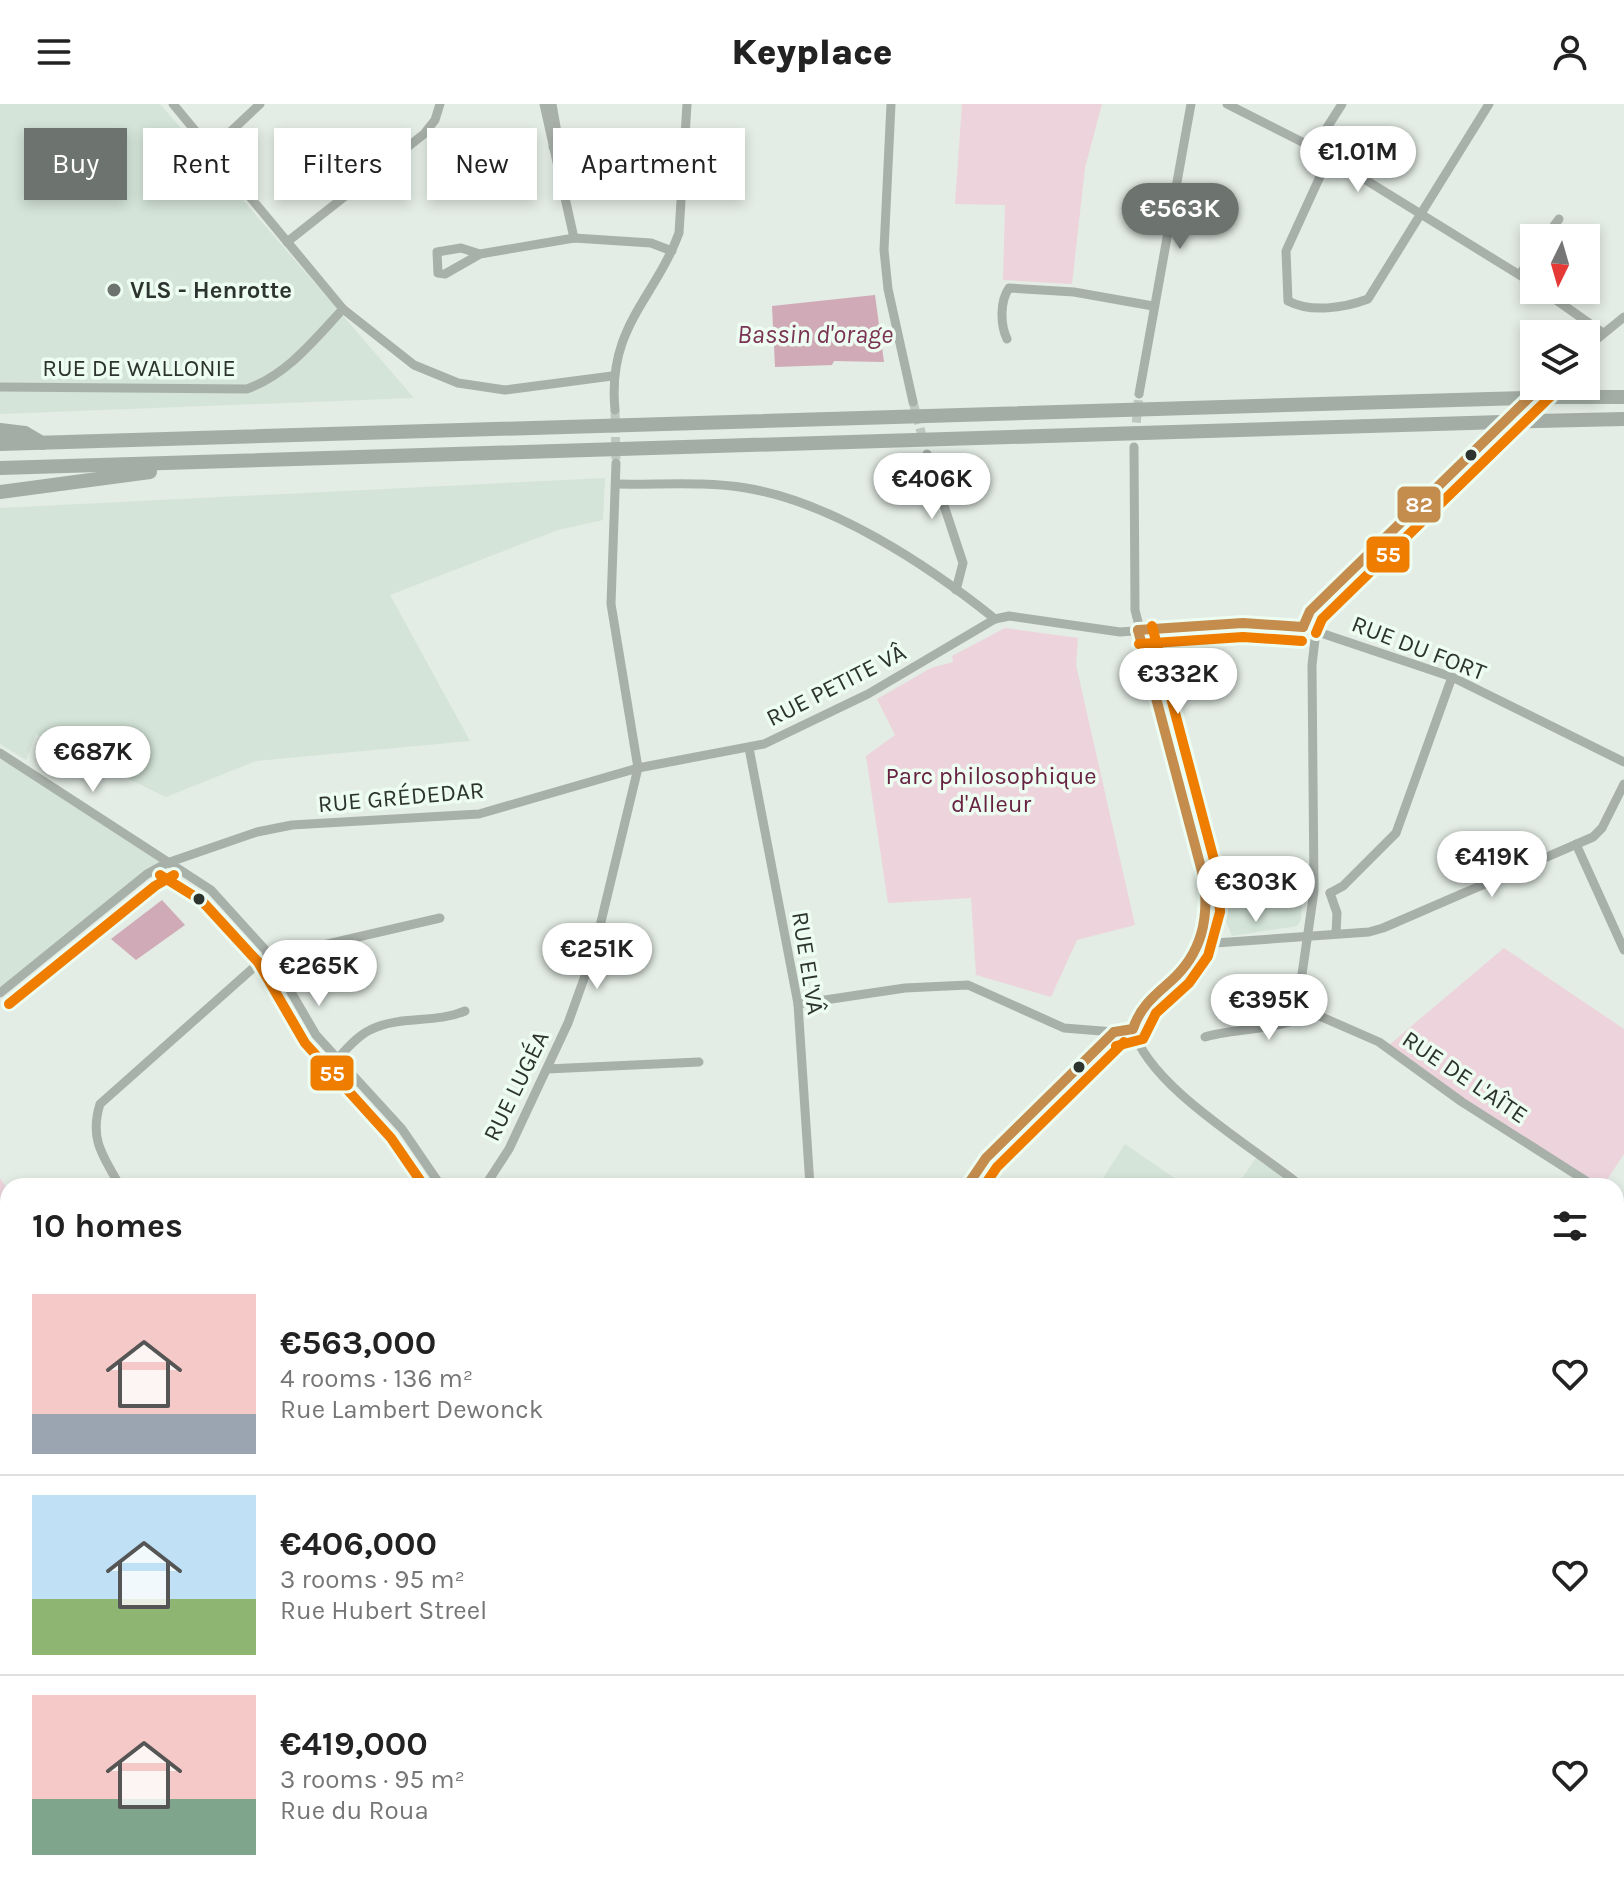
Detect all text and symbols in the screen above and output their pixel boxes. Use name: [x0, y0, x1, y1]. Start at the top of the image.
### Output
icon: menu: [32, 30, 76, 74]
icon: person: [1548, 30, 1592, 74]
text: Keyplace: [731, 31, 893, 73]
pin: €1.01M: [1293, 126, 1423, 194]
chip: Buy: [24, 128, 127, 200]
chip: Rent: [143, 128, 258, 200]
chip: Filters: [274, 128, 411, 200]
chip: New: [427, 128, 537, 200]
chip: Apartment: [553, 128, 745, 200]
text: €1.01M: [1318, 136, 1398, 167]
pin: €563K: [1124, 183, 1236, 251]
text: €563K: [1140, 193, 1220, 224]
north arrow: [1520, 224, 1600, 304]
map controls: [1520, 224, 1600, 400]
place label: VLS - Henrotte: [130, 276, 292, 304]
marker: VLS - Henrotte: [105, 281, 123, 299]
water label: Bassin d'orage: [737, 319, 893, 350]
button: layers: [1520, 320, 1600, 400]
street label: RUE DE WALLONIE: [42, 354, 236, 382]
unlabelled marker: [1463, 447, 1479, 463]
pin: €406K: [876, 453, 988, 521]
text: €406K: [891, 463, 973, 494]
line badge: 82: [1396, 485, 1442, 524]
text: 82: [1405, 492, 1433, 518]
line badge: 55: [1365, 535, 1411, 574]
text: 55: [1375, 542, 1401, 568]
street label: RUE DU FORT: [1348, 610, 1490, 686]
street label: RUE PETITE VÂ: [762, 638, 911, 732]
pin: €332K: [1122, 648, 1234, 716]
text: €332K: [1137, 658, 1219, 689]
pin: €687K: [37, 726, 149, 794]
text: €687K: [53, 736, 133, 767]
park label: Parc philosophique d'Alleur: [885, 762, 1097, 818]
street label: RUE GRÉDEDAR: [317, 775, 485, 818]
pin: €419K: [1436, 831, 1548, 899]
text: €419K: [1455, 841, 1529, 872]
pin: €303K: [1200, 856, 1312, 924]
text: €303K: [1215, 866, 1297, 897]
unlabelled marker: [191, 891, 207, 907]
street label: RUE EL'VÂ: [786, 909, 830, 1017]
pin: €251K: [541, 923, 653, 991]
text: €251K: [560, 933, 634, 964]
pin: €265K: [263, 940, 375, 1008]
text: €265K: [279, 950, 359, 981]
pin: €395K: [1213, 974, 1325, 1042]
text: €395K: [1229, 984, 1309, 1015]
street label: RUE DE L'AÎTE: [1397, 1025, 1533, 1129]
street label: RUE LUGÉA: [476, 1026, 555, 1146]
line badge: 55: [309, 1054, 355, 1092]
unlabelled marker: [1071, 1059, 1087, 1075]
text: 55: [319, 1061, 345, 1087]
icon: filters: [1548, 1204, 1592, 1248]
text: 10 homes: [32, 1206, 183, 1246]
text: €563,000: [280, 1323, 436, 1363]
icon: home: [96, 1326, 192, 1422]
icon: heart: [1548, 1352, 1592, 1396]
text: 4 rooms · 136 m²: [280, 1363, 473, 1394]
text: Rue Lambert Dewonck: [280, 1394, 543, 1425]
text: €406,000: [280, 1524, 437, 1564]
icon: home: [96, 1527, 192, 1623]
icon: heart: [1548, 1553, 1592, 1597]
text: 3 rooms · 95 m²: [280, 1564, 465, 1595]
text: Rue Hubert Streel: [280, 1595, 487, 1626]
text: €419,000: [280, 1724, 428, 1764]
icon: home: [96, 1727, 192, 1823]
icon: heart: [1548, 1753, 1592, 1797]
text: 3 rooms · 95 m²: [280, 1764, 465, 1795]
text: Rue du Roua: [280, 1795, 429, 1826]

